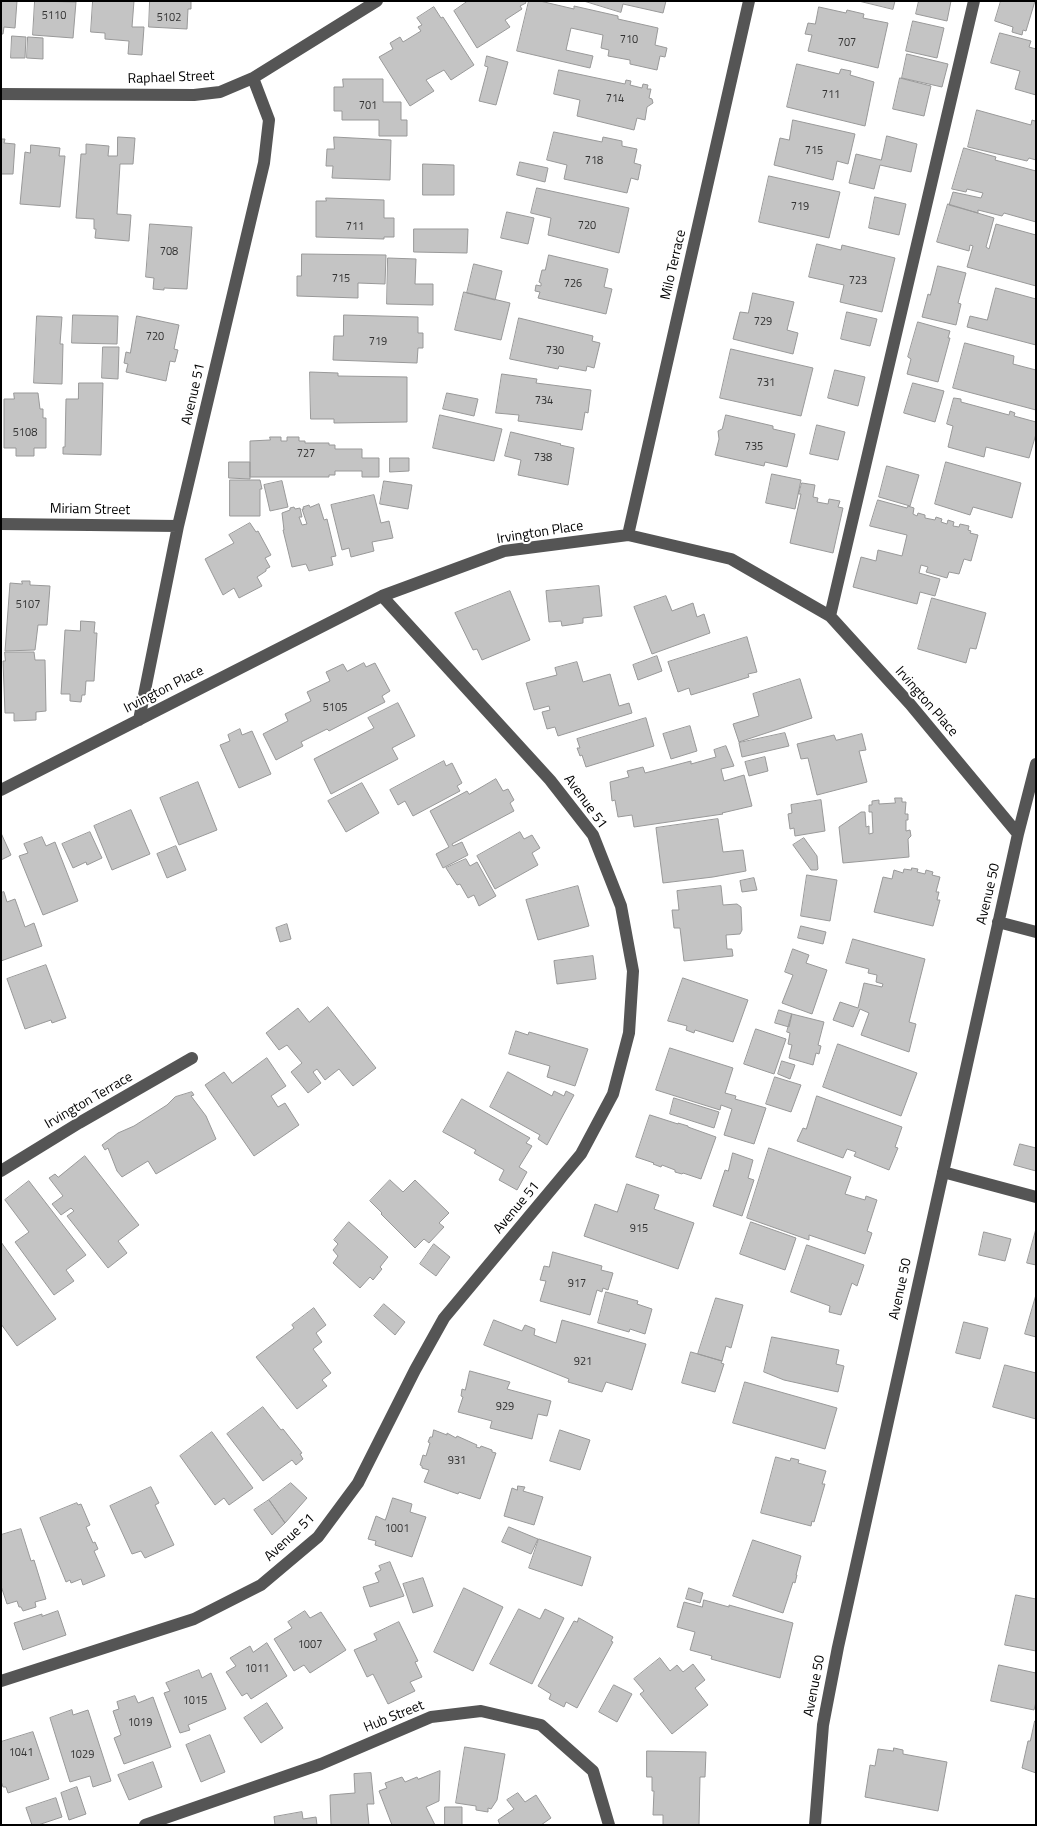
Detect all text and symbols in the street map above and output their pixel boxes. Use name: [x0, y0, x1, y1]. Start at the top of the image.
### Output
house number: 5110: [42, 9, 66, 23]
house number: 5102: [157, 11, 181, 25]
house number: 710: [620, 33, 638, 47]
house number: 707: [838, 36, 856, 50]
street label: Raphael Street: [127, 68, 215, 88]
house number: 711: [822, 88, 840, 102]
house number: 714: [606, 92, 624, 106]
house number: 701: [359, 99, 377, 113]
house number: 715: [805, 144, 823, 158]
house number: 718: [585, 154, 603, 168]
house number: 719: [791, 200, 809, 214]
house number: 720: [578, 219, 596, 233]
house number: 711: [346, 220, 364, 234]
street label: Milo Terrace: [658, 228, 690, 302]
house number: 708: [160, 245, 178, 259]
house number: 715: [332, 272, 350, 286]
house number: 723: [849, 274, 867, 288]
house number: 726: [564, 277, 582, 291]
house number: 729: [754, 315, 772, 329]
house number: 720: [146, 330, 164, 344]
house number: 719: [369, 335, 387, 349]
house number: 730: [546, 344, 564, 358]
street label: Avenue 51: [179, 362, 209, 426]
house number: 731: [757, 376, 775, 390]
house number: 734: [535, 394, 553, 408]
house number: 5108: [13, 426, 37, 440]
house number: 735: [745, 440, 763, 454]
house number: 727: [297, 447, 315, 461]
house number: 738: [534, 451, 552, 465]
street label: Miriam Street: [50, 501, 130, 519]
street label: Irvington Place: [496, 518, 584, 548]
house number: 5107: [16, 598, 40, 612]
street label: Irvington Place: [121, 663, 207, 717]
street label: Irvington Place: [891, 664, 961, 740]
house number: 5105: [323, 701, 347, 715]
street label: Avenue 51: [560, 772, 610, 832]
street label: Avenue 50: [974, 862, 1004, 926]
street label: Irvington Terrace: [42, 1069, 136, 1133]
street label: Avenue 51: [490, 1179, 544, 1237]
house number: 915: [630, 1222, 648, 1236]
street label: Avenue 50: [886, 1257, 916, 1321]
house number: 917: [568, 1277, 586, 1291]
house number: 921: [574, 1355, 592, 1369]
house number: 929: [496, 1400, 514, 1414]
house number: 931: [448, 1454, 466, 1468]
street label: Avenue 51: [261, 1511, 319, 1565]
house number: 1001: [385, 1522, 409, 1536]
house number: 1007: [298, 1638, 322, 1652]
street label: Avenue 50: [801, 1654, 829, 1718]
house number: 1011: [245, 1662, 269, 1676]
house number: 1015: [183, 1694, 207, 1708]
street label: Hub Street: [361, 1697, 427, 1737]
house number: 1019: [128, 1716, 152, 1730]
house number: 1041: [9, 1746, 33, 1760]
house number: 1029: [70, 1748, 94, 1762]

